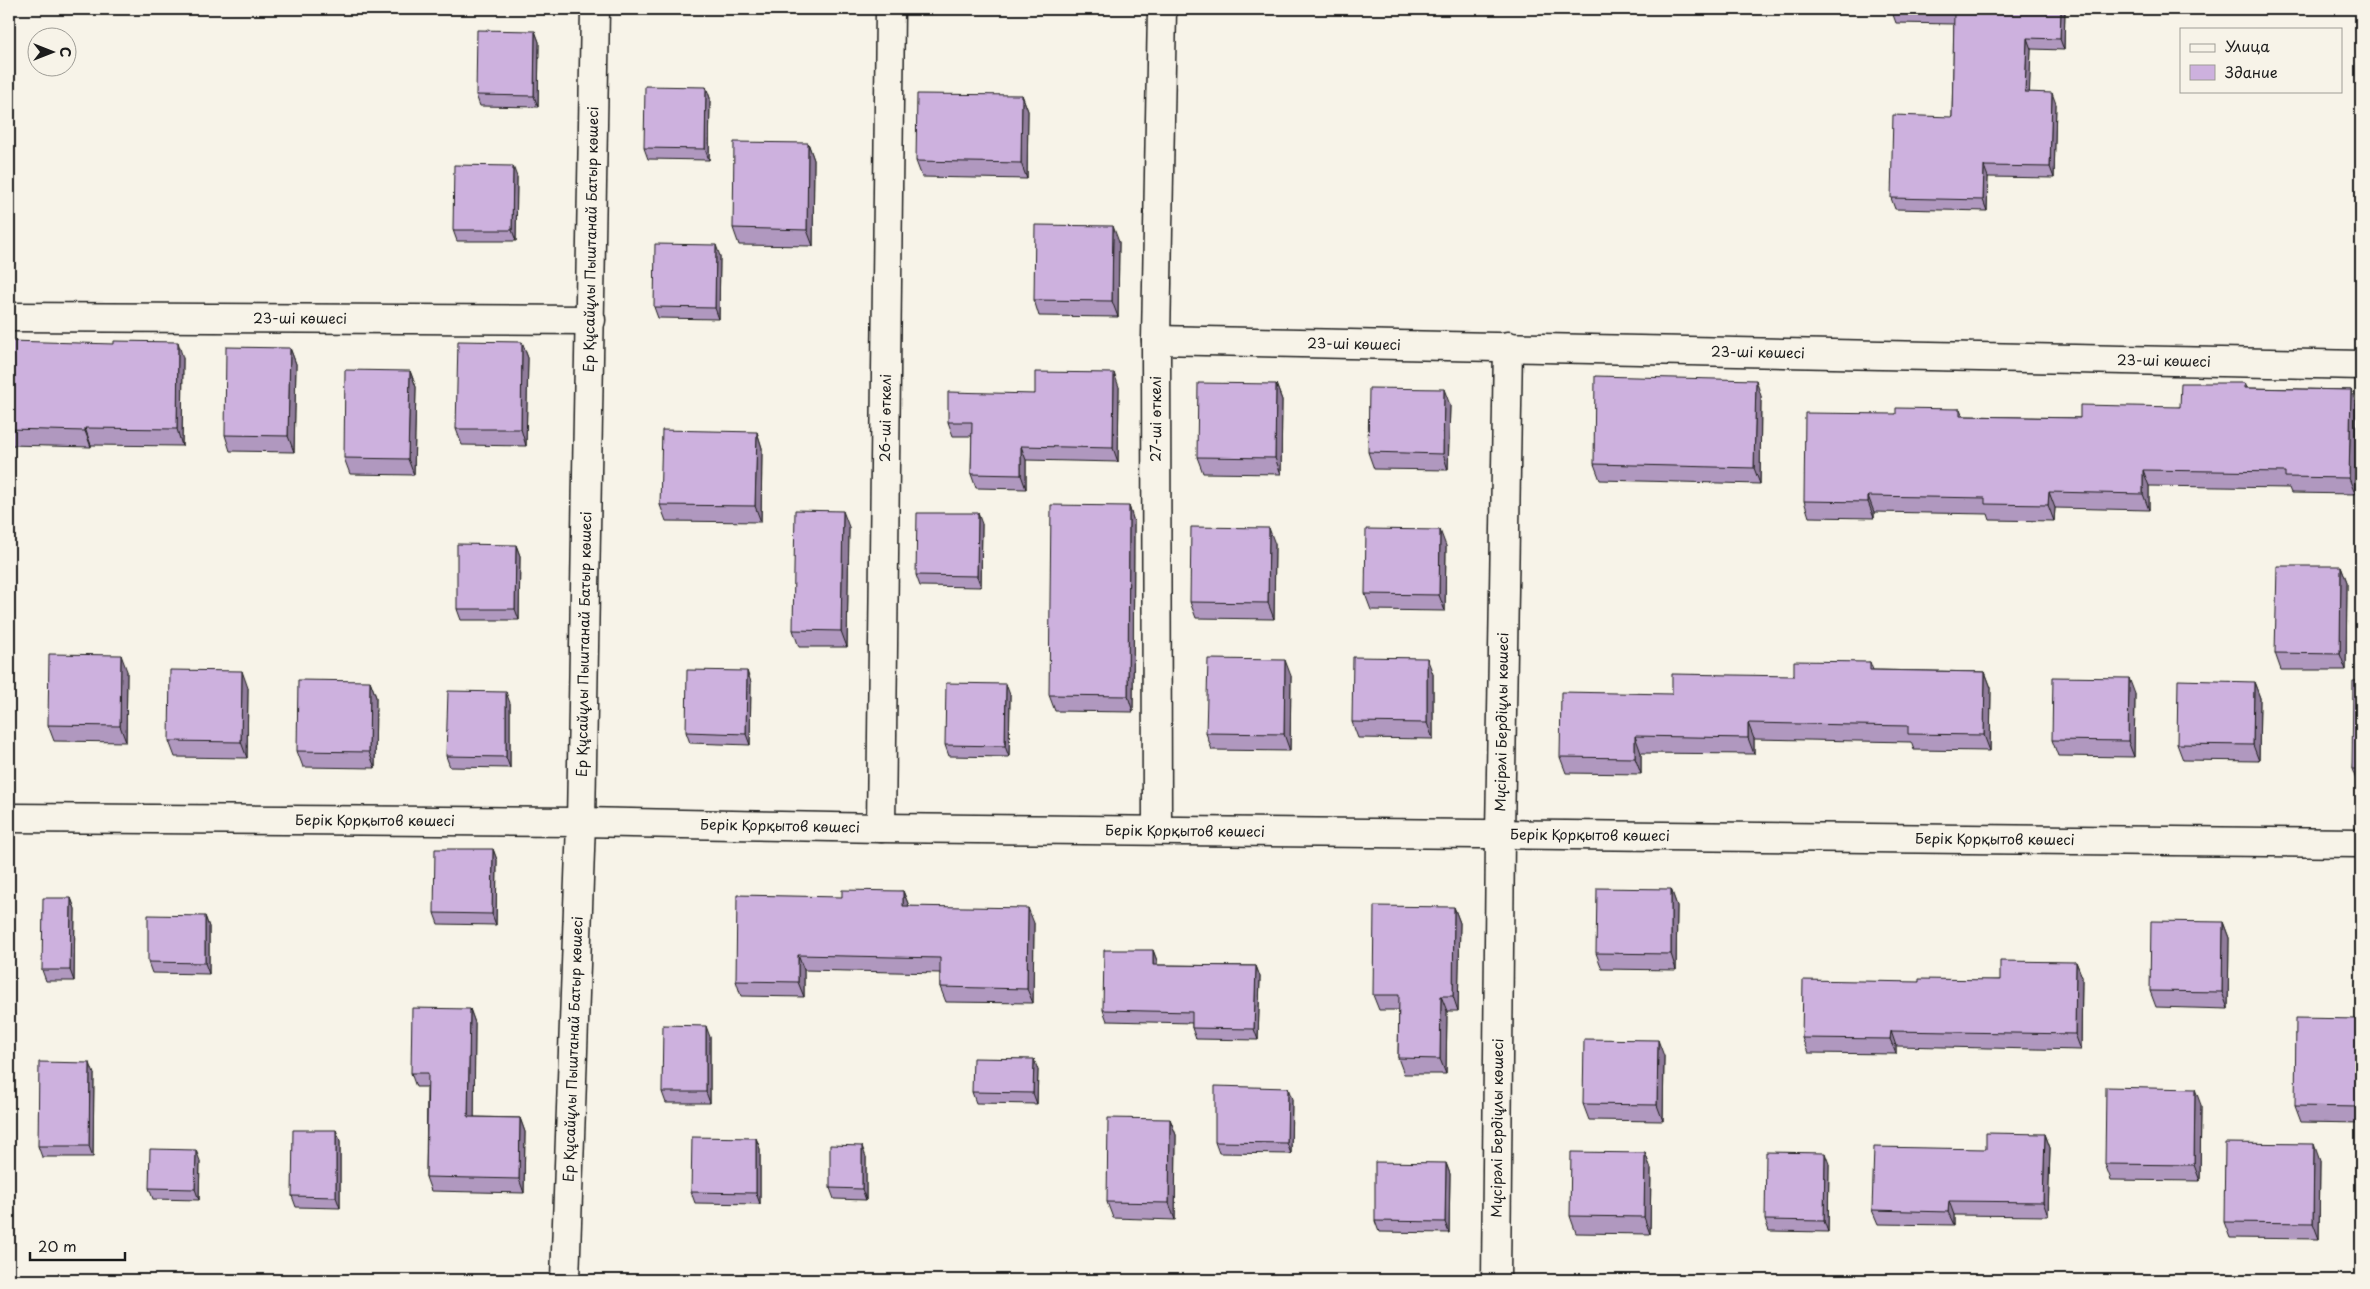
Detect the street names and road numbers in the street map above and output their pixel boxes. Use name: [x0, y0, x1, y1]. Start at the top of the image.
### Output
street label: Ер Құсайұлы Пыштанай Батыр көшесі: [578, 106, 603, 372]
street label: 23-шi көшесi: [253, 307, 347, 329]
street label: 23-шi көшесi: [1307, 332, 1401, 355]
street label: 23-шi көшесi: [1711, 341, 1805, 363]
street label: 23-шi көшесi: [2117, 349, 2211, 372]
street label: 26-ші өткелі: [874, 374, 896, 462]
street label: 27-ші өткелі: [1145, 376, 1166, 462]
street label: Ер Құсайұлы Пыштанай Батыр көшесі: [571, 511, 596, 777]
street label: Мүсірәлі Бердіұлы көшесі: [1489, 632, 1513, 812]
street label: Берік Қорқытов көшесі: [295, 809, 455, 831]
street label: Берік Қорқытов көшесі: [700, 813, 860, 838]
street label: Берік Қорқытов көшесі: [1105, 819, 1265, 842]
street label: Берік Қорқытов көшесі: [1510, 823, 1670, 846]
street label: Берік Қорқытов көшесі: [1915, 827, 2075, 850]
street label: Ер Құсайұлы Пыштанай Батыр көшесі: [557, 916, 588, 1182]
street label: Мүсірәлі Бердіұлы көшесі: [1486, 1038, 1508, 1218]

